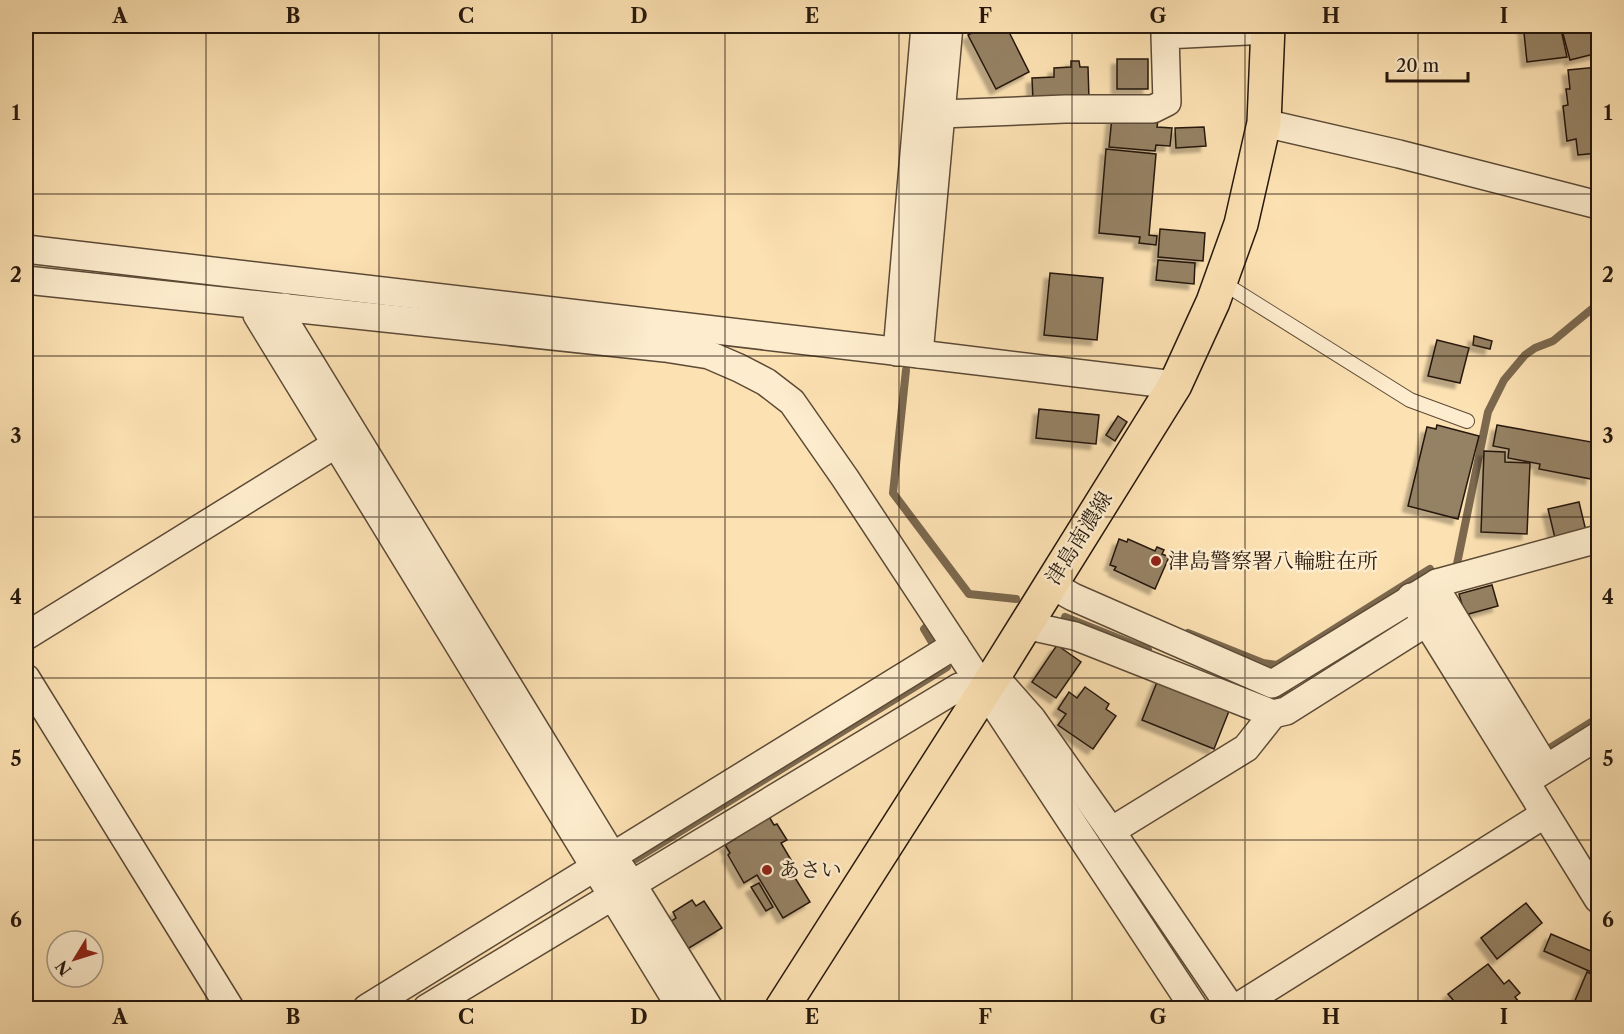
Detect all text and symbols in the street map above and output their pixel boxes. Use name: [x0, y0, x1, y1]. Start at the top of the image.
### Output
text: A: [111, 4, 128, 28]
text: B: [286, 4, 301, 28]
text: C: [458, 4, 474, 28]
text: D: [630, 4, 648, 28]
text: E: [805, 4, 819, 28]
text: F: [978, 4, 992, 28]
text: G: [1150, 4, 1167, 28]
text: H: [1322, 4, 1340, 28]
text: I: [1500, 4, 1508, 28]
scale bar: [1387, 45, 1468, 83]
text: 20 m: [1396, 55, 1440, 77]
text: 1: [12, 101, 21, 125]
text: 1: [1604, 101, 1613, 125]
text: 2: [10, 263, 22, 287]
text: 2: [1602, 263, 1614, 287]
text: 3: [10, 424, 22, 448]
text: 3: [1602, 424, 1614, 448]
street label: 津島南濃線: [1040, 487, 1117, 589]
place label: 津島警察署八輪駐在所: [1168, 548, 1378, 573]
marker: 津島警察署八輪駐在所: [1149, 554, 1163, 568]
text: 4: [10, 585, 22, 609]
text: 4: [1602, 585, 1614, 609]
text: 5: [10, 747, 22, 771]
text: 5: [1602, 747, 1614, 771]
place label: あさい: [779, 857, 842, 882]
marker: あさい: [760, 863, 774, 877]
text: 6: [10, 908, 22, 932]
text: 6: [1602, 908, 1614, 932]
north arrow: [45, 929, 105, 989]
text: N: [51, 957, 75, 980]
text: A: [111, 1005, 128, 1029]
text: B: [286, 1005, 301, 1029]
text: C: [458, 1005, 474, 1029]
text: D: [630, 1005, 648, 1029]
text: E: [805, 1005, 819, 1029]
text: F: [978, 1005, 992, 1029]
text: G: [1150, 1005, 1167, 1029]
text: H: [1322, 1005, 1340, 1029]
text: I: [1500, 1005, 1508, 1029]

